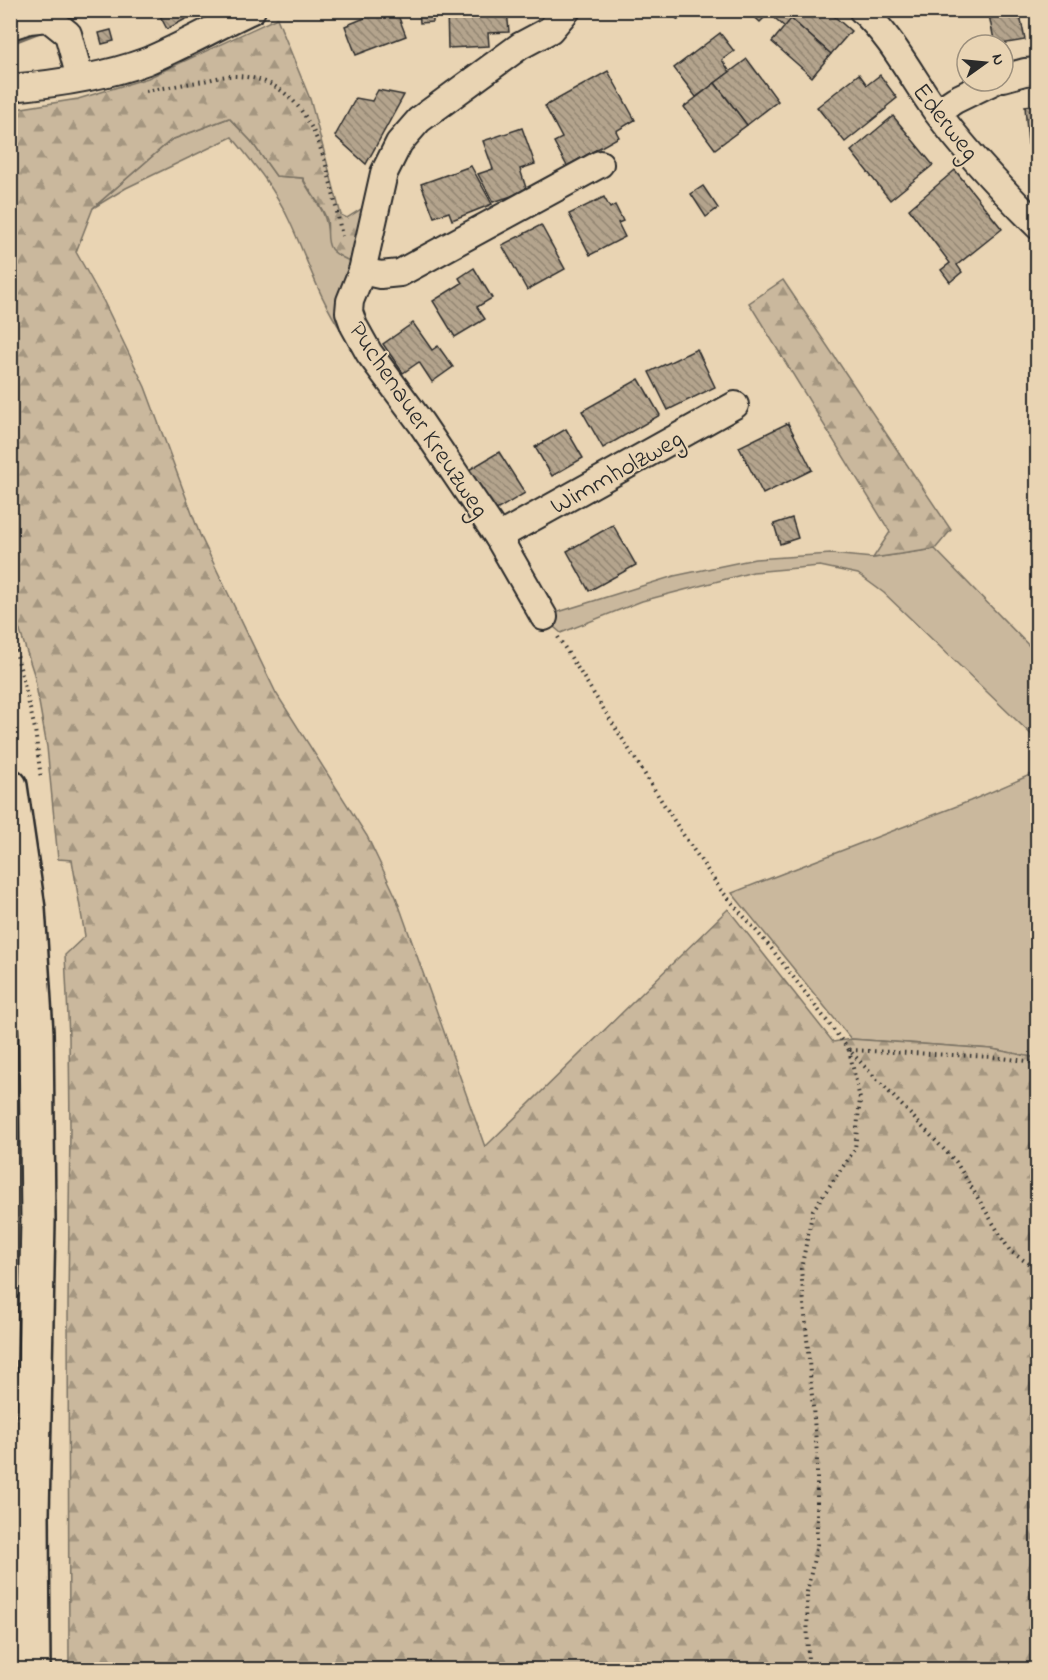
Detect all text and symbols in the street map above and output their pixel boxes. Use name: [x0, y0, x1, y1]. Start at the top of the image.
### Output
north arrow: [955, 33, 1015, 93]
text: N: [985, 51, 1011, 68]
street label: Ederweg: [902, 75, 987, 170]
street label: Puchenauer Kreuzweg: [337, 315, 498, 527]
street label: Wimmholzweg: [544, 421, 691, 526]

